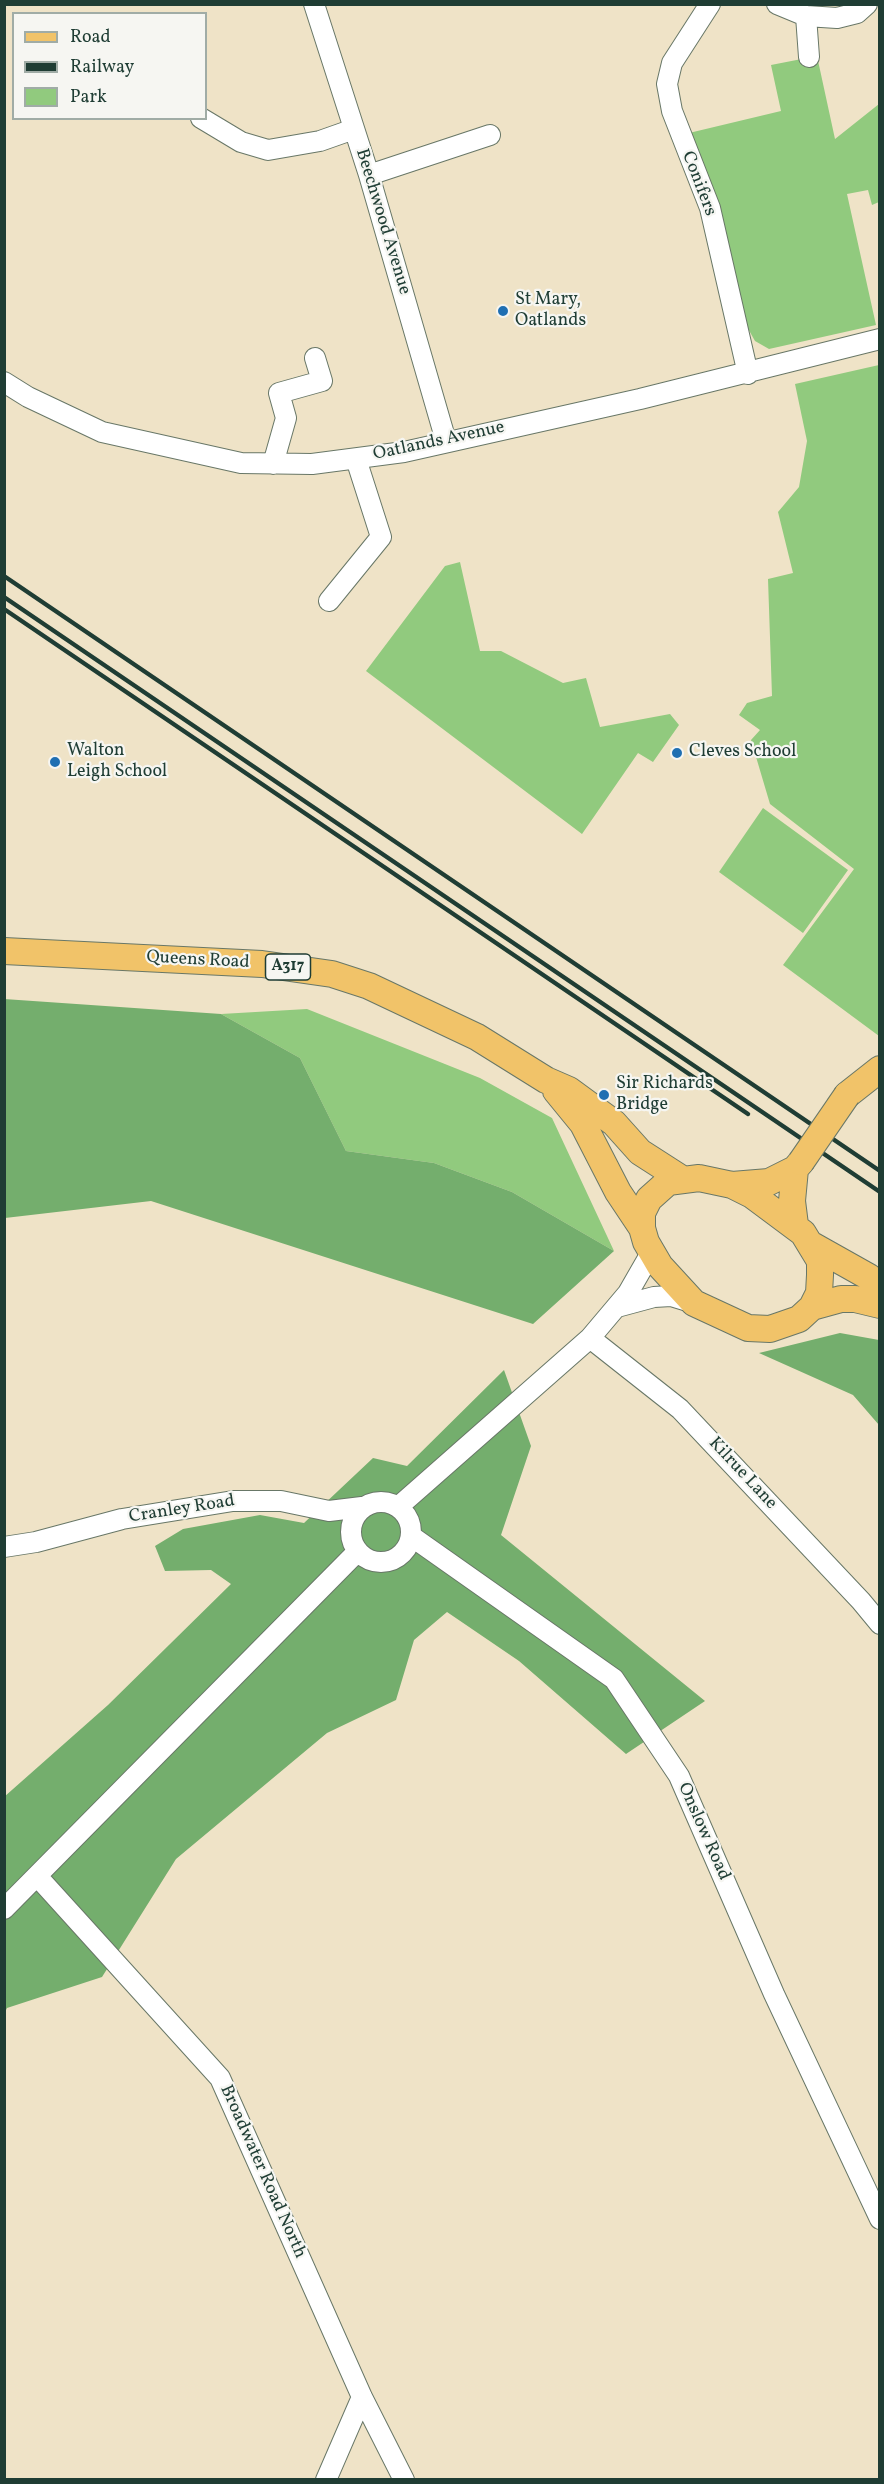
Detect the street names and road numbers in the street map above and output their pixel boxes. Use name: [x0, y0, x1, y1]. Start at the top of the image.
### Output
street label: Beechwood Avenue: [350, 146, 414, 298]
street label: Conifers: [676, 149, 720, 219]
street label: Oatlands Avenue: [371, 418, 507, 466]
street label: Queens Road: [146, 948, 250, 974]
road number: A317: [266, 954, 310, 980]
street label: Kilrue Lane: [703, 1433, 781, 1515]
street label: Cranley Road: [128, 1491, 236, 1529]
street label: Onslow Road: [672, 1780, 734, 1884]
street label: Broadwater Road North: [214, 2082, 310, 2262]

